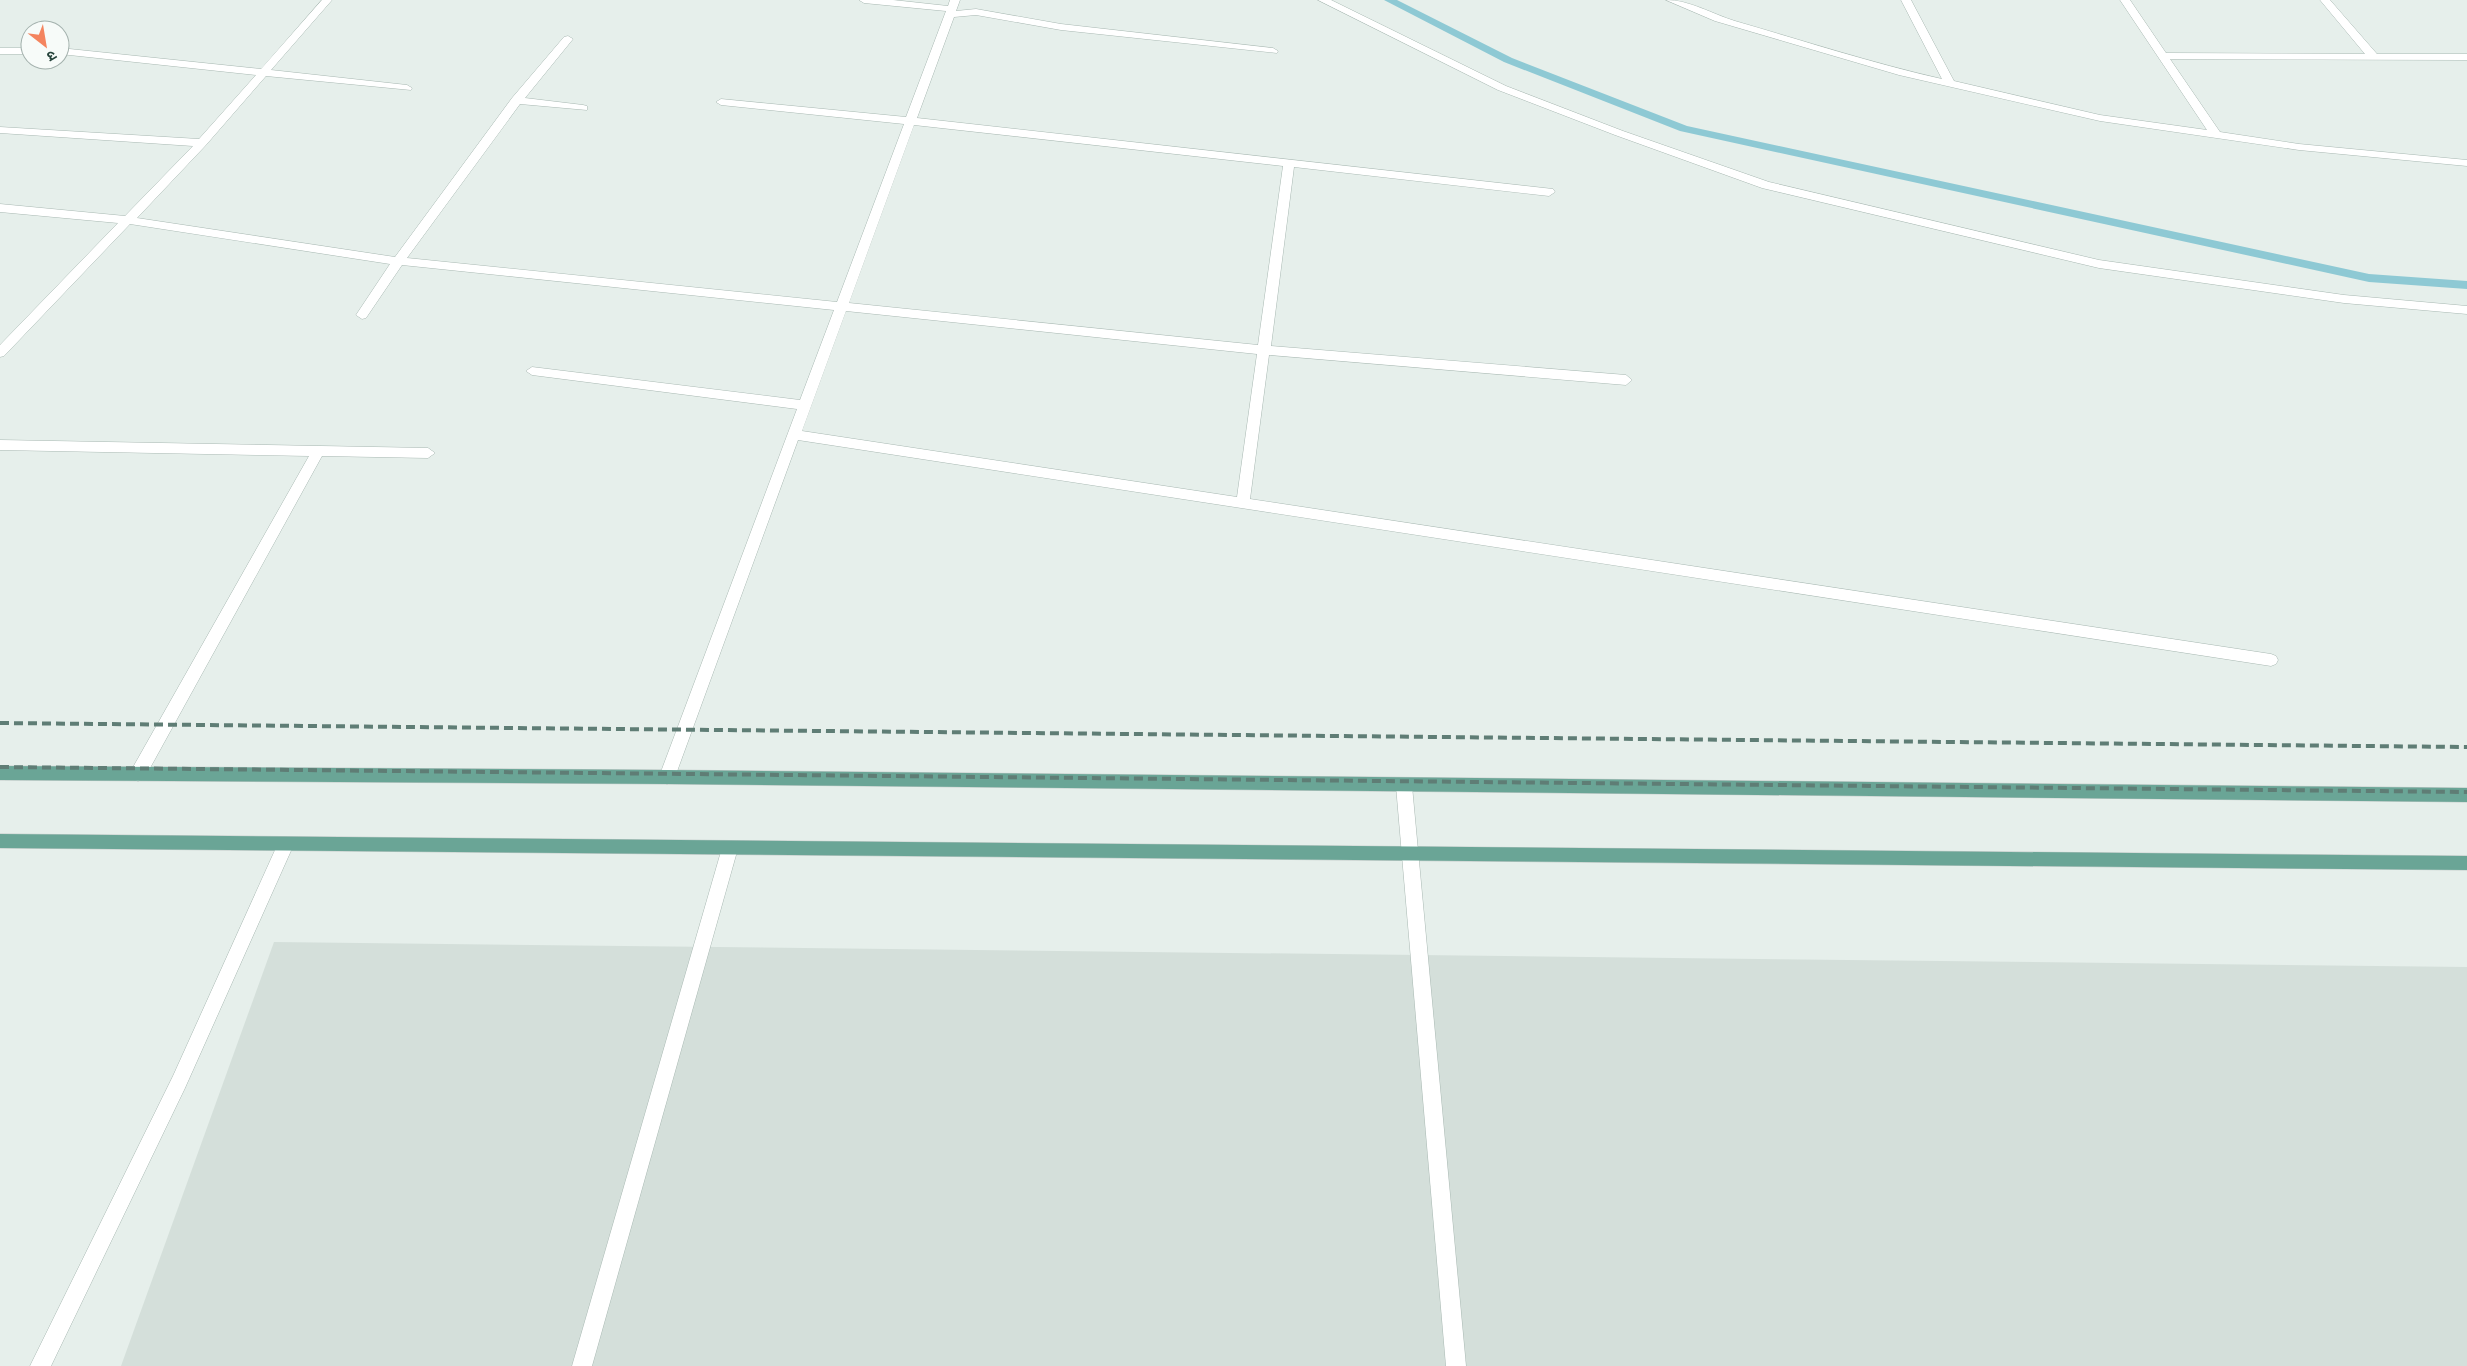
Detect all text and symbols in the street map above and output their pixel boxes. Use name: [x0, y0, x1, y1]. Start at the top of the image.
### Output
north arrow: [20, 20, 70, 70]
text: उ: [43, 47, 59, 66]

